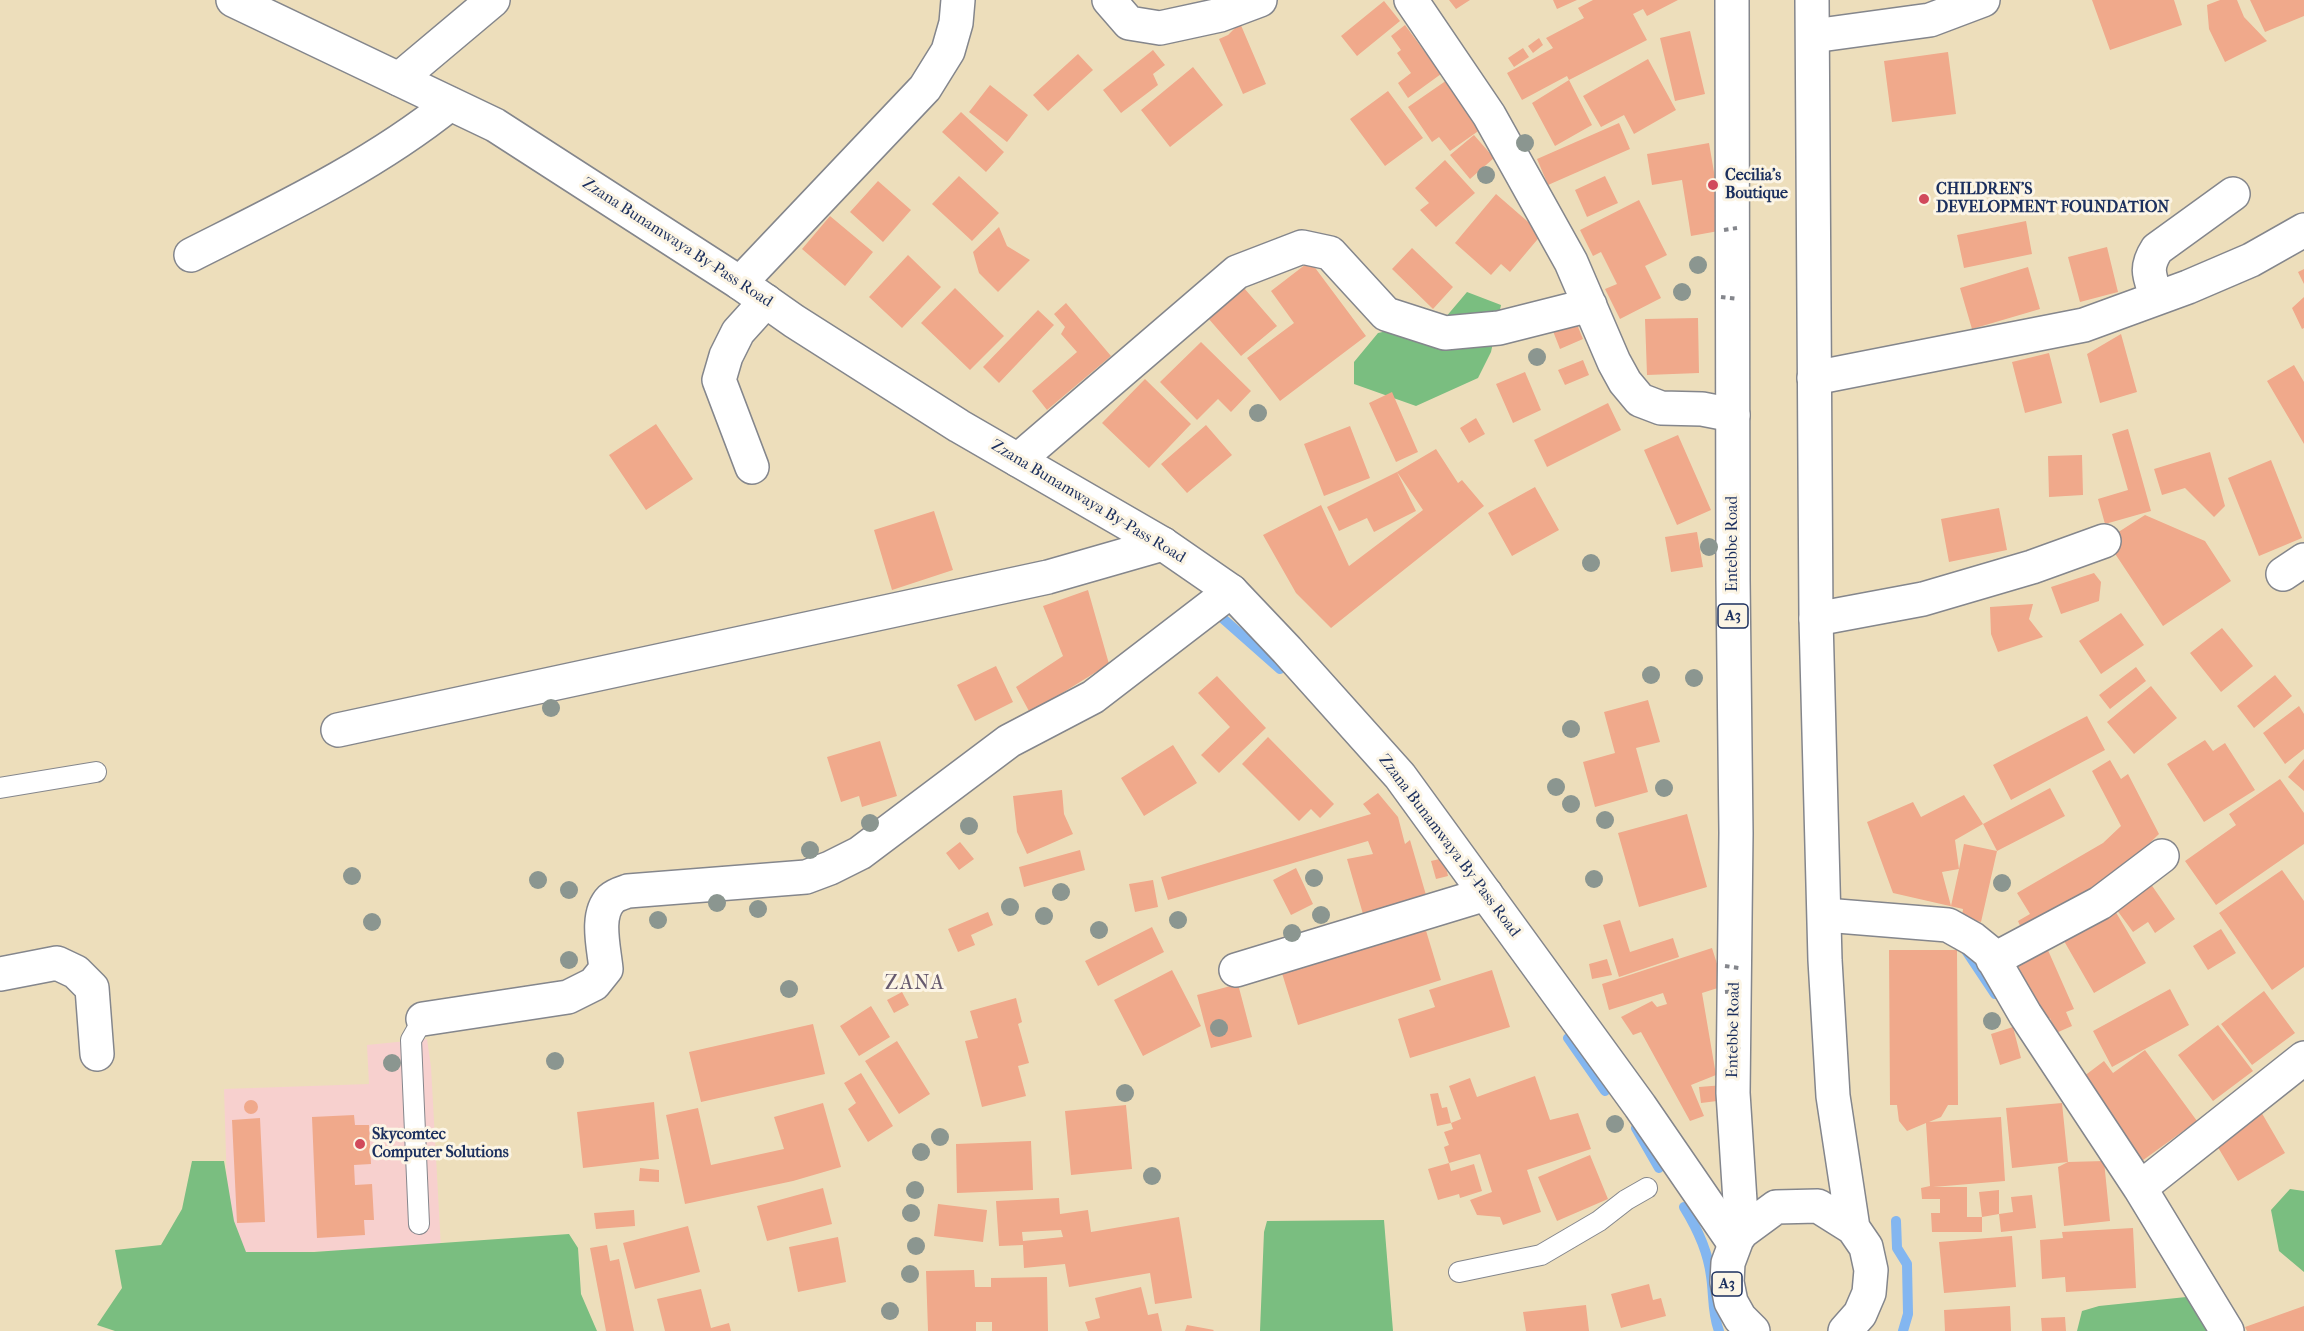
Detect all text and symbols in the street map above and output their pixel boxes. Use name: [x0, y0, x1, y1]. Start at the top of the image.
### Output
place label: Cecilia's Boutique: [1725, 166, 1788, 204]
street label: Zzana Bunamwaya By-Pass Road: [578, 174, 776, 312]
marker: Cecilia's Boutique: [1706, 178, 1720, 192]
place label: CHILDREN'S DEVELOPMENT FOUNDATION: [1936, 180, 2169, 218]
marker: CHILDREN'S DEVELOPMENT FOUNDATION: [1917, 192, 1931, 206]
street label: Zzana Bunamwaya By-Pass Road: [987, 436, 1189, 568]
street label: Entebbe Road: [1723, 496, 1743, 592]
road number: A3: [1718, 604, 1748, 628]
street label: Zzana Bunamwaya By-Pass Road: [1374, 751, 1524, 941]
district label: ZANA: [885, 972, 945, 996]
street label: Entebbe Road: [1724, 982, 1744, 1078]
place label: Skycomtec Computer Solutions: [372, 1125, 509, 1163]
marker: Skycomtec Computer Solutions: [353, 1137, 367, 1151]
road number: A3: [1712, 1272, 1742, 1296]

